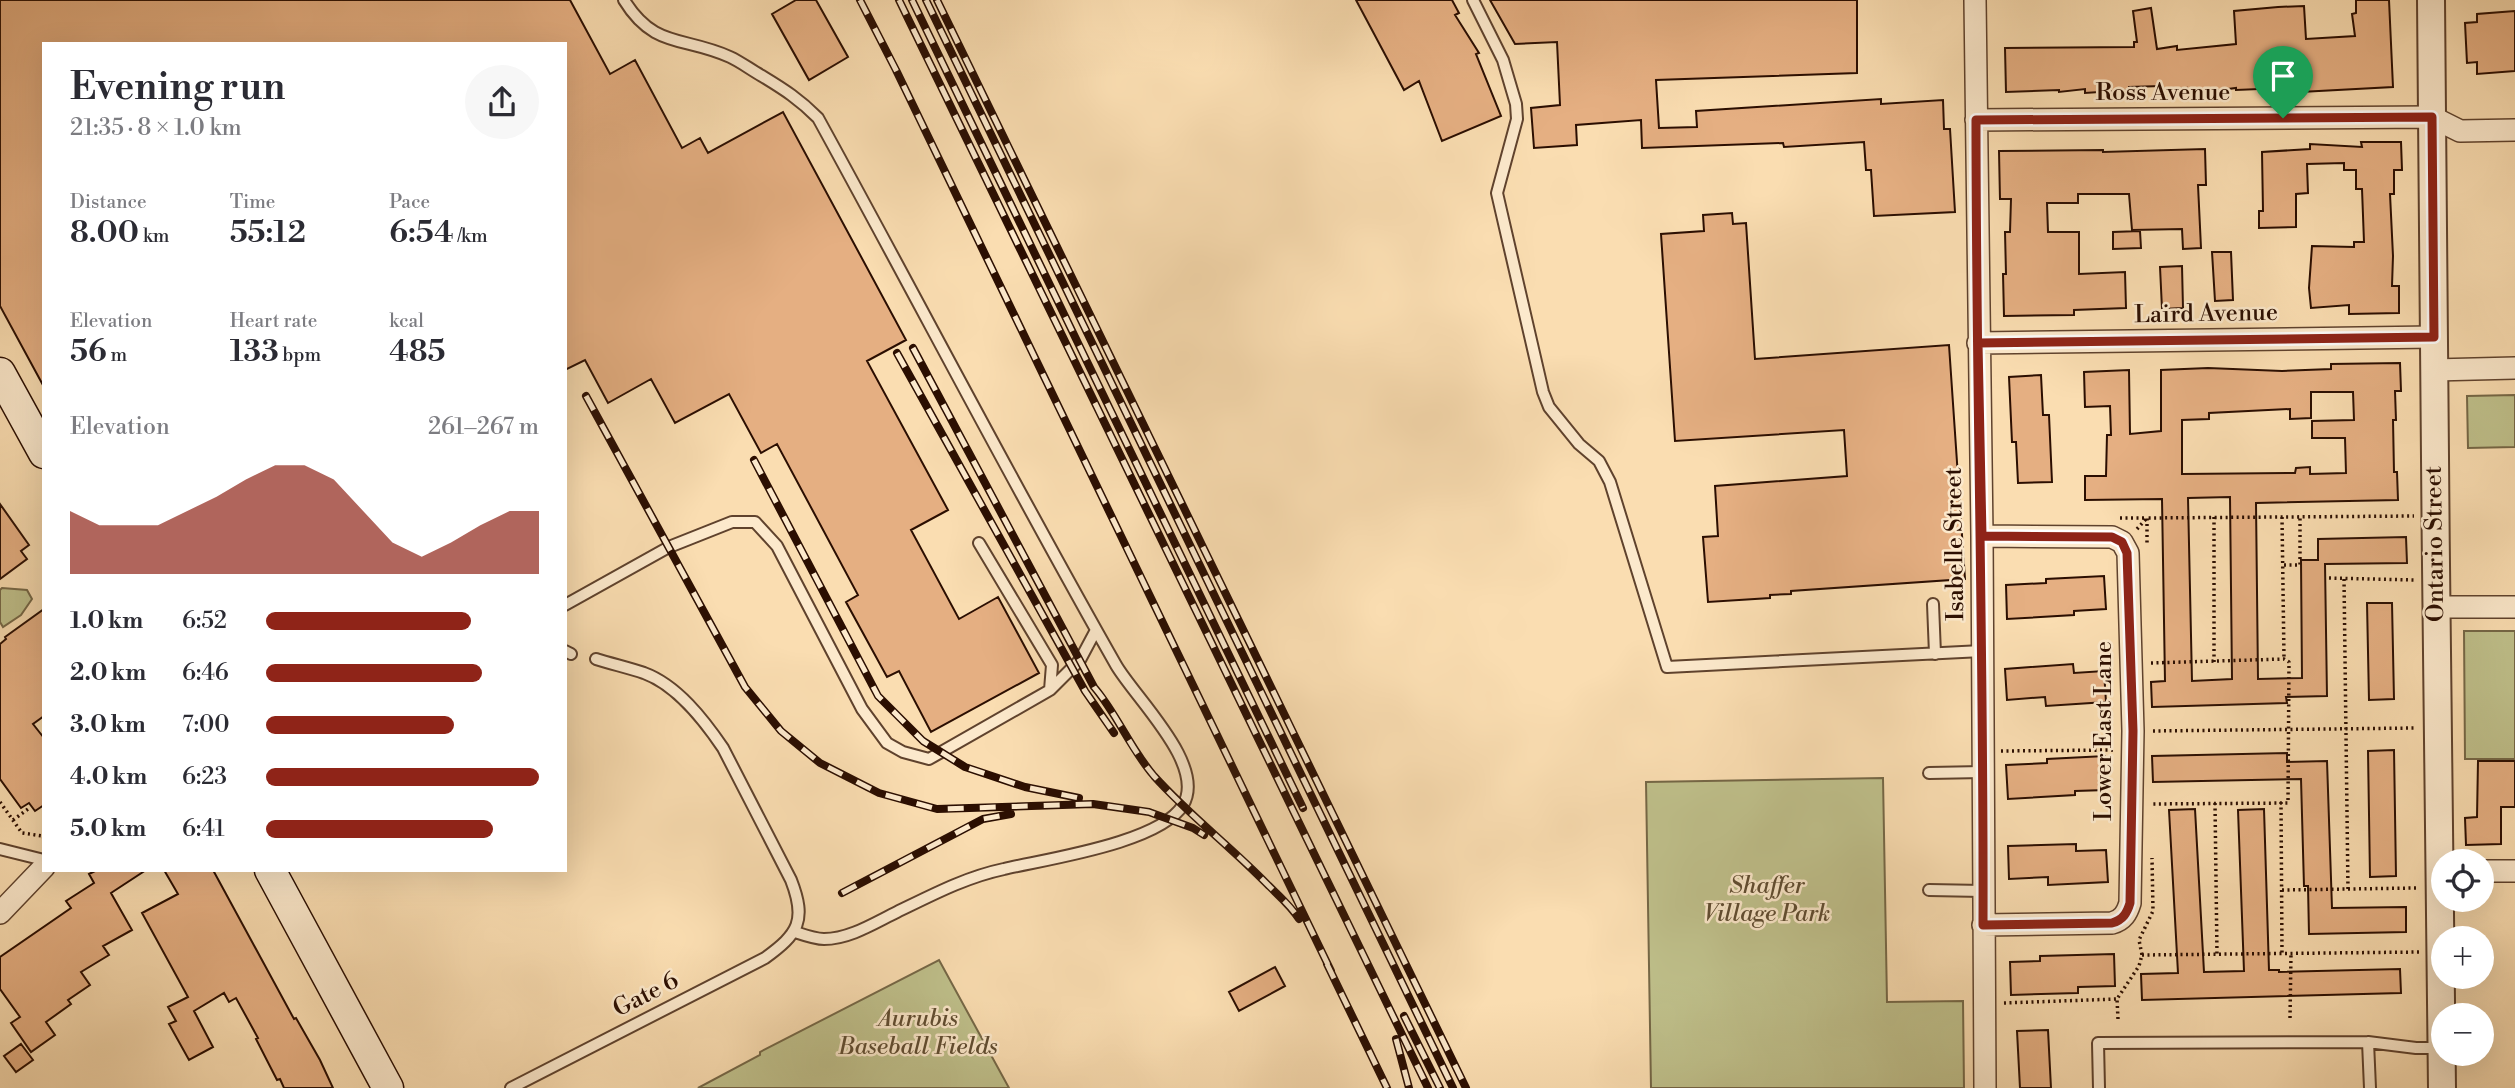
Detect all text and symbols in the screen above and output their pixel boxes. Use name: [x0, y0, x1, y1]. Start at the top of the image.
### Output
pin: [2253, 46, 2313, 118]
icon: arrive: [2264, 57, 2302, 95]
text: Evening run: [70, 64, 285, 111]
button: share: [465, 65, 539, 139]
street label: Ross Avenue: [2096, 78, 2230, 108]
text: 21:35 · 8 × 1.0 km: [70, 114, 242, 142]
text: Distance: [70, 190, 147, 214]
text: Time: [230, 190, 275, 214]
text: Pace: [389, 190, 430, 214]
text: 8.00: [70, 214, 139, 252]
text: 55:12: [230, 214, 306, 252]
text: 6:54: [389, 214, 454, 252]
text: km: [139, 224, 169, 248]
text: /km: [454, 224, 488, 248]
street label: Laird Avenue: [2134, 298, 2278, 330]
text: Elevation: [70, 309, 152, 333]
text: Heart rate: [230, 309, 317, 333]
text: kcal: [389, 309, 424, 333]
text: 56: [70, 333, 107, 371]
text: 133: [230, 333, 279, 371]
text: 485: [389, 333, 445, 371]
text: m: [107, 343, 127, 367]
text: bpm: [279, 343, 321, 367]
text: Elevation: [70, 413, 170, 441]
text: 261–267 m: [428, 413, 539, 441]
street label: Ontario Street: [2419, 465, 2451, 622]
street label: Isabelle Street: [1939, 466, 1971, 621]
text: 1.0 km: [70, 607, 143, 635]
text: 6:52: [182, 607, 227, 635]
street label: Lower East Lane: [2089, 641, 2119, 821]
text: 2.0 km: [70, 659, 146, 687]
text: 6:46: [182, 659, 229, 687]
text: 3.0 km: [70, 711, 146, 739]
text: 7:00: [182, 711, 230, 739]
text: 4.0 km: [70, 763, 147, 791]
text: 6:23: [182, 763, 227, 791]
text: 5.0 km: [70, 815, 146, 843]
text: 6:41: [182, 815, 225, 843]
map controls: [2431, 849, 2494, 1066]
button: locate: [2431, 849, 2494, 912]
park label: Shaffer Village Park: [1704, 871, 1830, 929]
button: +: [2431, 926, 2494, 989]
street label: Gate 6: [608, 966, 684, 1024]
button: −: [2431, 1003, 2494, 1066]
park label: Aurubis Baseball Fields: [837, 1004, 998, 1062]

